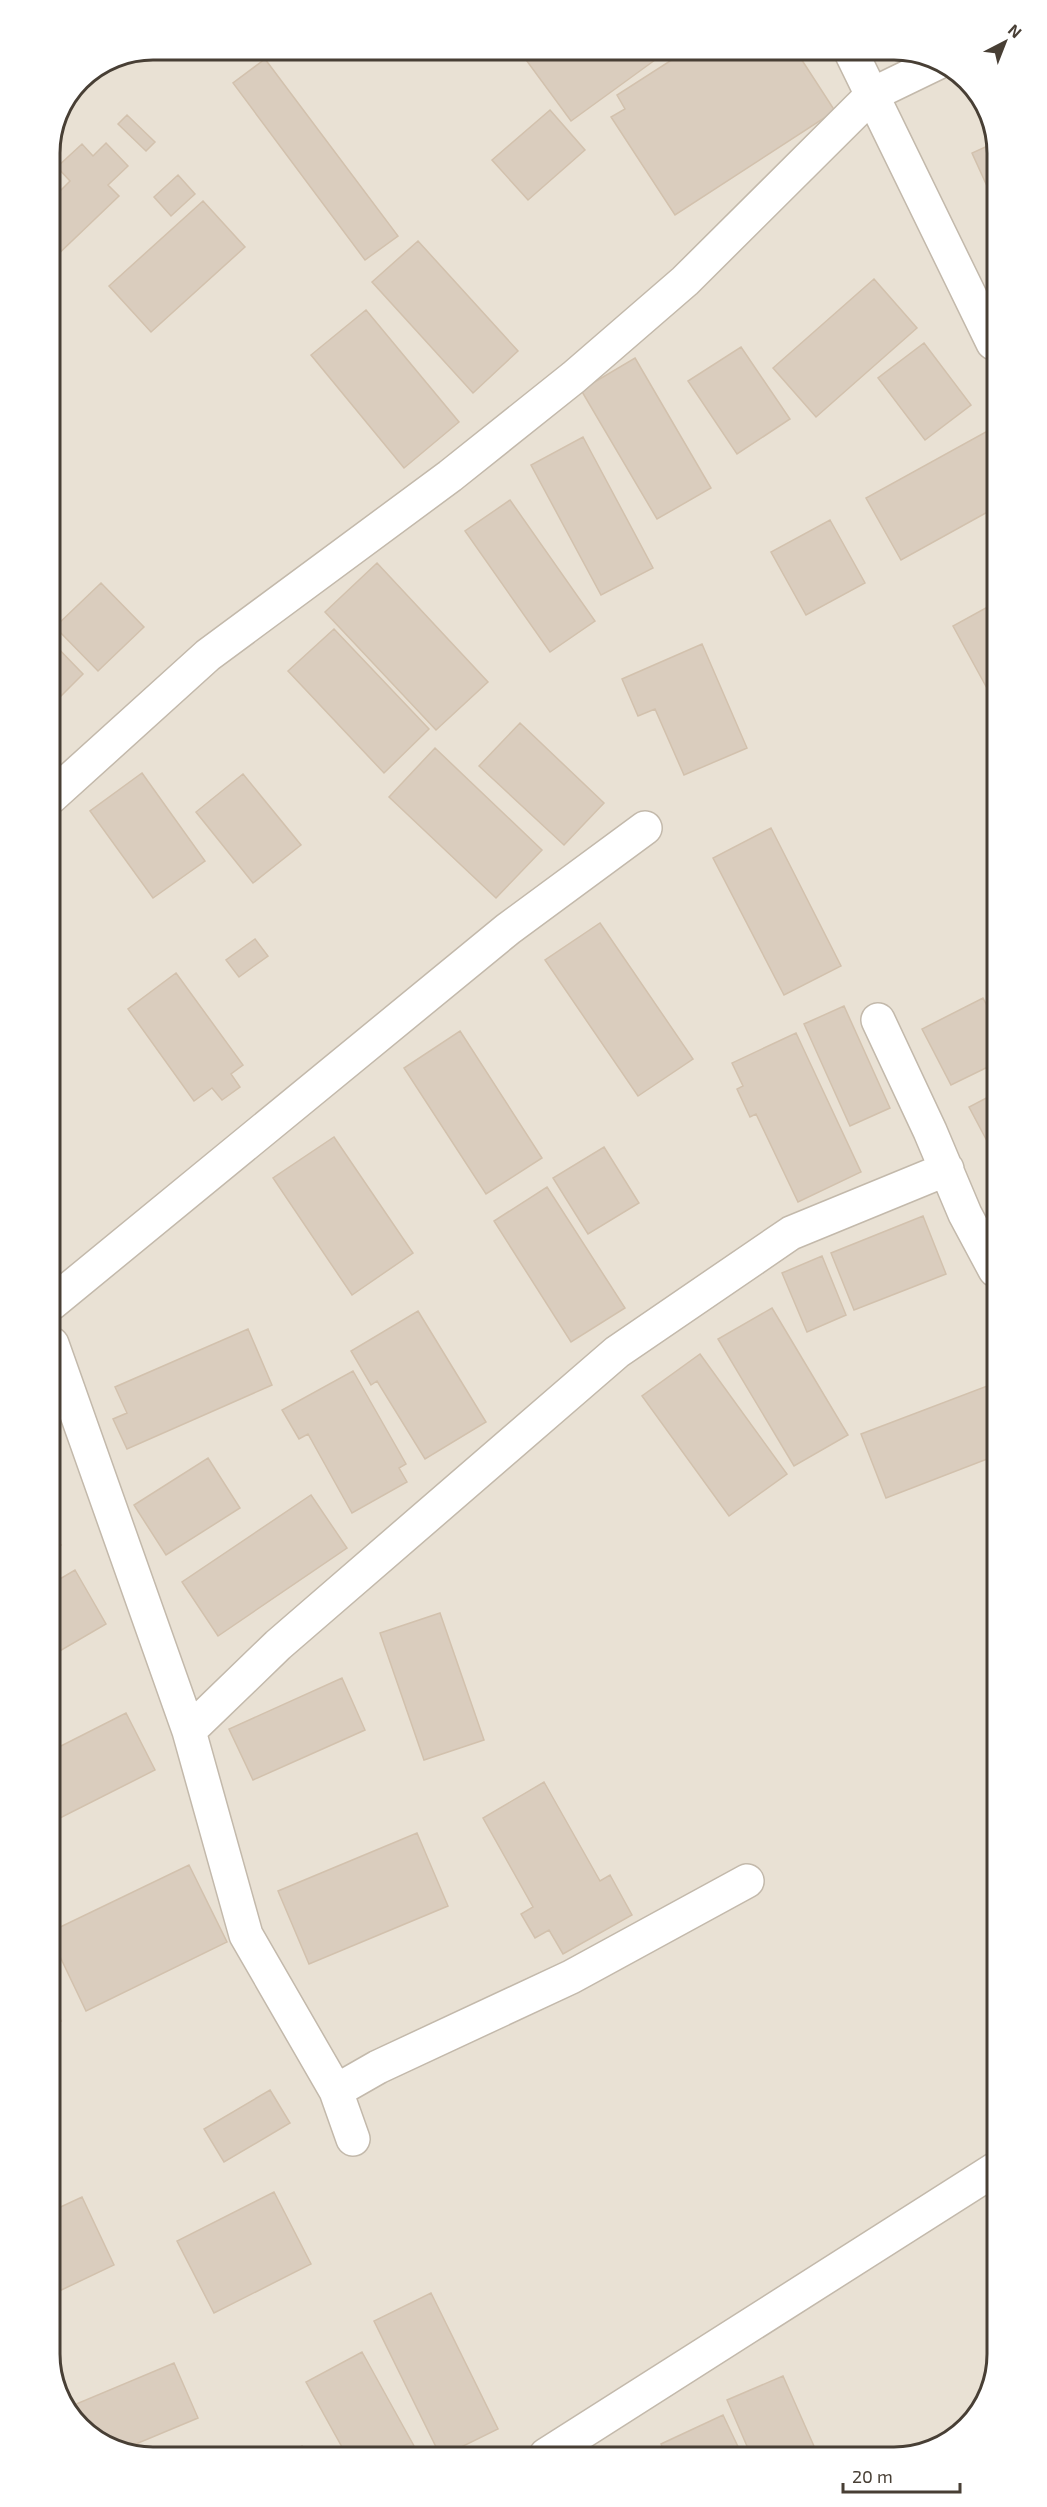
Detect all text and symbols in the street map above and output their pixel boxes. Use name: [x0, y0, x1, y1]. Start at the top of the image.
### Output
north arrow: [975, 12, 1035, 72]
text: N: [1005, 20, 1026, 41]
scale bar: [843, 2456, 960, 2494]
text: 20 m: [852, 2465, 893, 2487]

